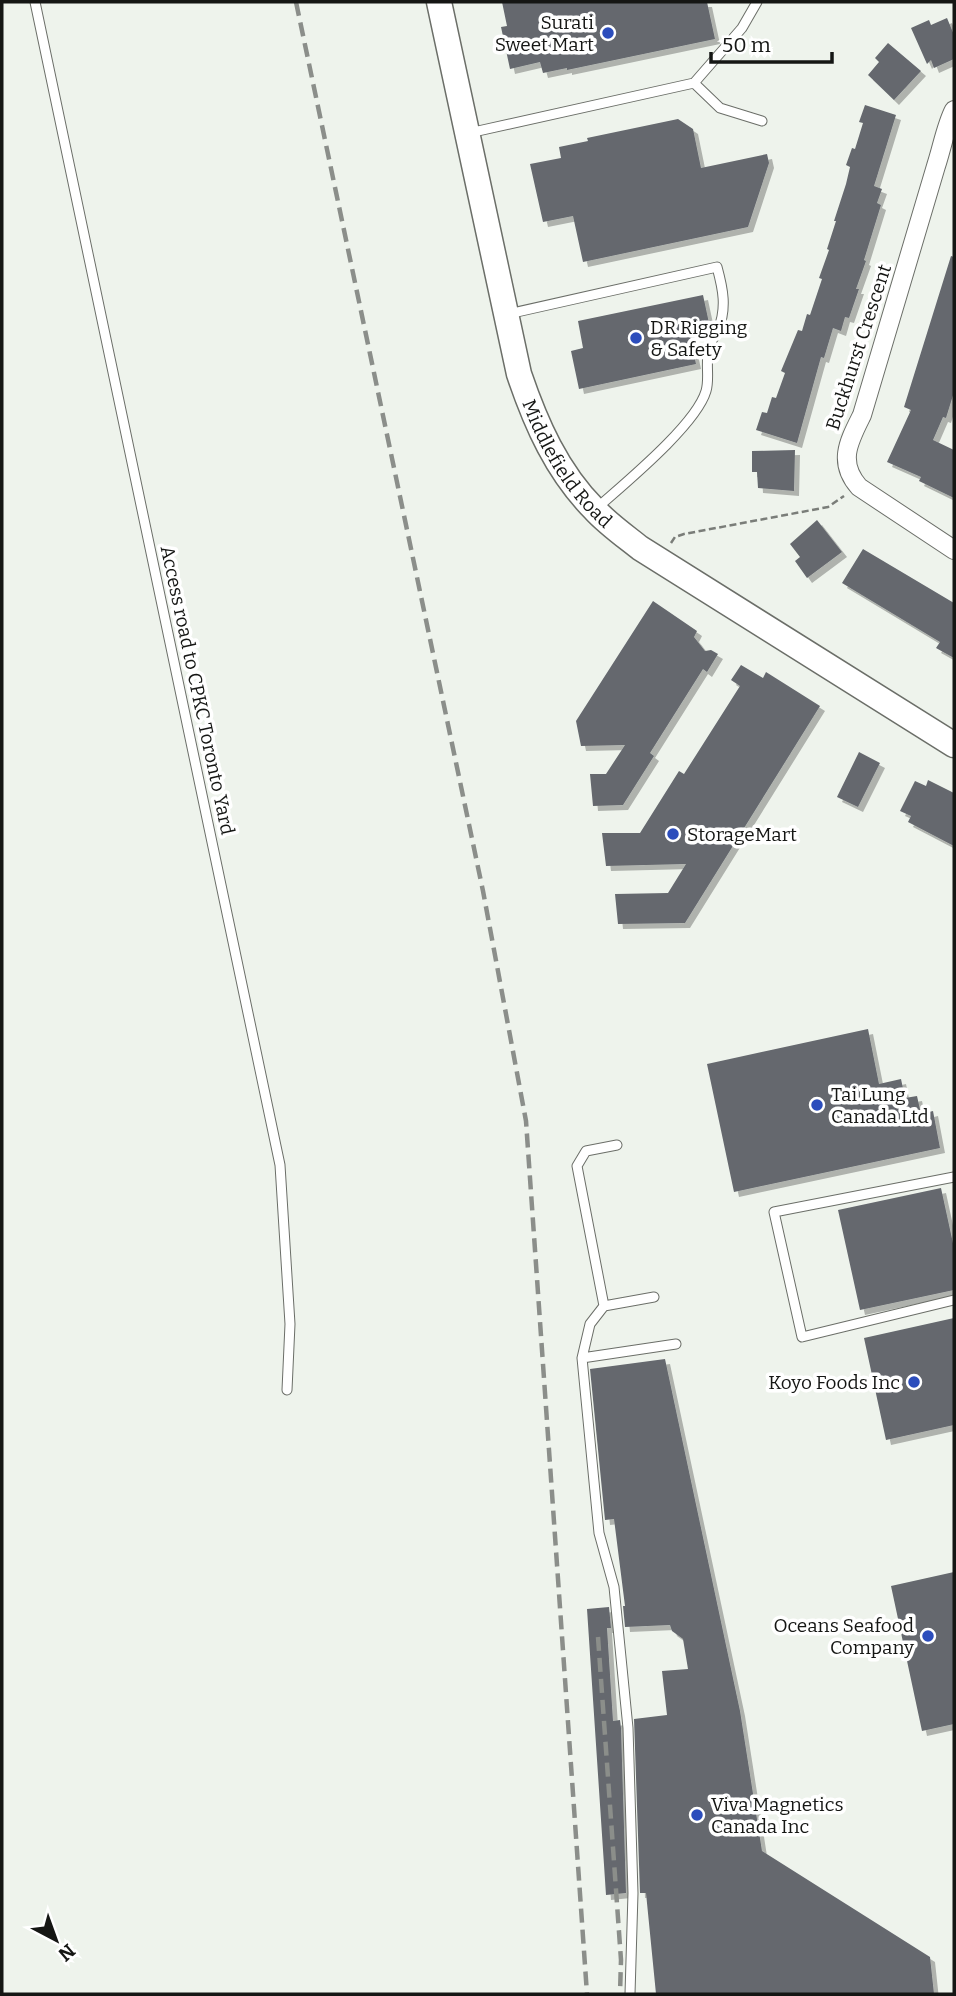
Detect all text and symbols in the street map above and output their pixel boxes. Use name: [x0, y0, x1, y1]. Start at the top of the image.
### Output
place label: Surati Sweet Mart: [495, 11, 594, 56]
scale bar: [711, 21, 832, 65]
marker: Surati Sweet Mart: [600, 25, 616, 41]
text: 50 m: [722, 32, 771, 58]
street label: Buckhurst Crescent: [821, 261, 896, 433]
place label: DR Rigging & Safety: [650, 316, 748, 361]
marker: DR Rigging & Safety: [628, 330, 644, 346]
street label: Middlefield Road: [517, 396, 617, 533]
street label: Access road to CPKC Toronto Yard: [156, 543, 239, 837]
place label: StorageMart: [687, 823, 797, 846]
marker: StorageMart: [665, 826, 681, 842]
place label: Tai Lung Canada Ltd: [831, 1083, 929, 1128]
marker: Tai Lung Canada Ltd: [809, 1097, 825, 1113]
place label: Koyo Foods Inc: [768, 1371, 900, 1394]
marker: Koyo Foods Inc: [906, 1374, 922, 1390]
place label: Oceans Seafood Company: [773, 1614, 915, 1659]
marker: Oceans Seafood Company: [920, 1628, 936, 1644]
place label: Viva Magnetics Canada Inc: [711, 1793, 844, 1838]
marker: Viva Magnetics Canada Inc: [689, 1807, 705, 1823]
north arrow: [21, 1905, 91, 1975]
text: N: [53, 1939, 80, 1966]

